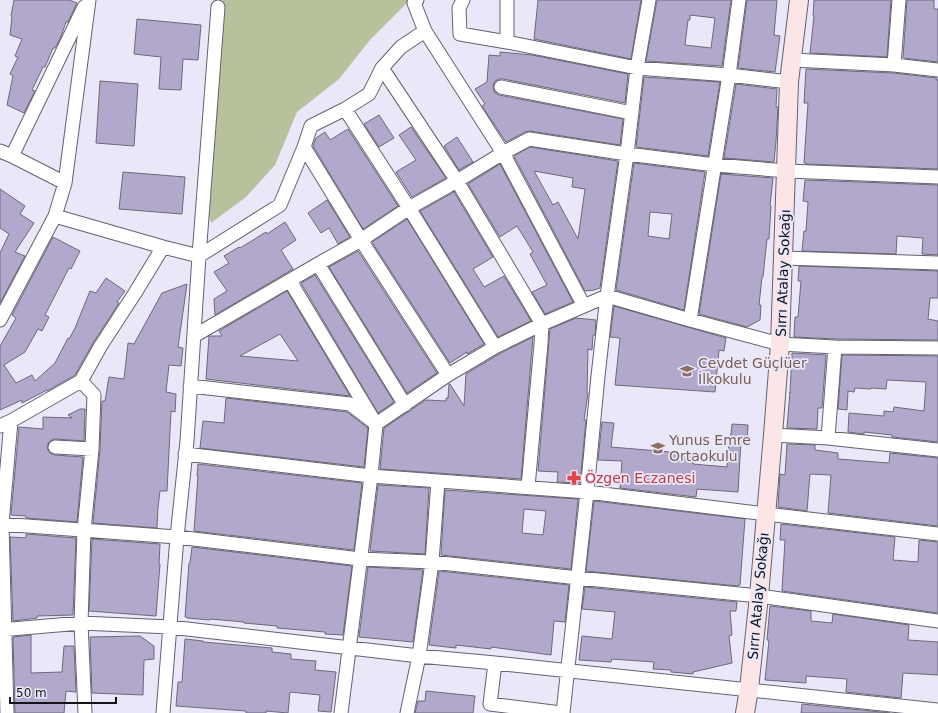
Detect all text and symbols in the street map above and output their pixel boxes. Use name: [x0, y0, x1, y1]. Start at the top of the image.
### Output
street label: Sırrı Atalay Sokağı: [773, 209, 793, 337]
place label: Cevdet Güçlüer İlkokulu: [698, 355, 807, 387]
school or university icon: Cevdet Güçlüer İlkokulu: [679, 363, 695, 379]
place label: Yunus Emre Ortaokulu: [668, 432, 751, 464]
school or university icon: Yunus Emre Ortaokulu: [650, 440, 666, 456]
place label: Özgen Eczanesi: [585, 469, 695, 486]
pharmacy icon: Özgen Eczanesi: [566, 470, 582, 486]
street label: Sırrı Atalay Sokağı: [744, 532, 772, 660]
scale bar: [10, 679, 116, 705]
text: 50 m: [16, 686, 47, 700]

